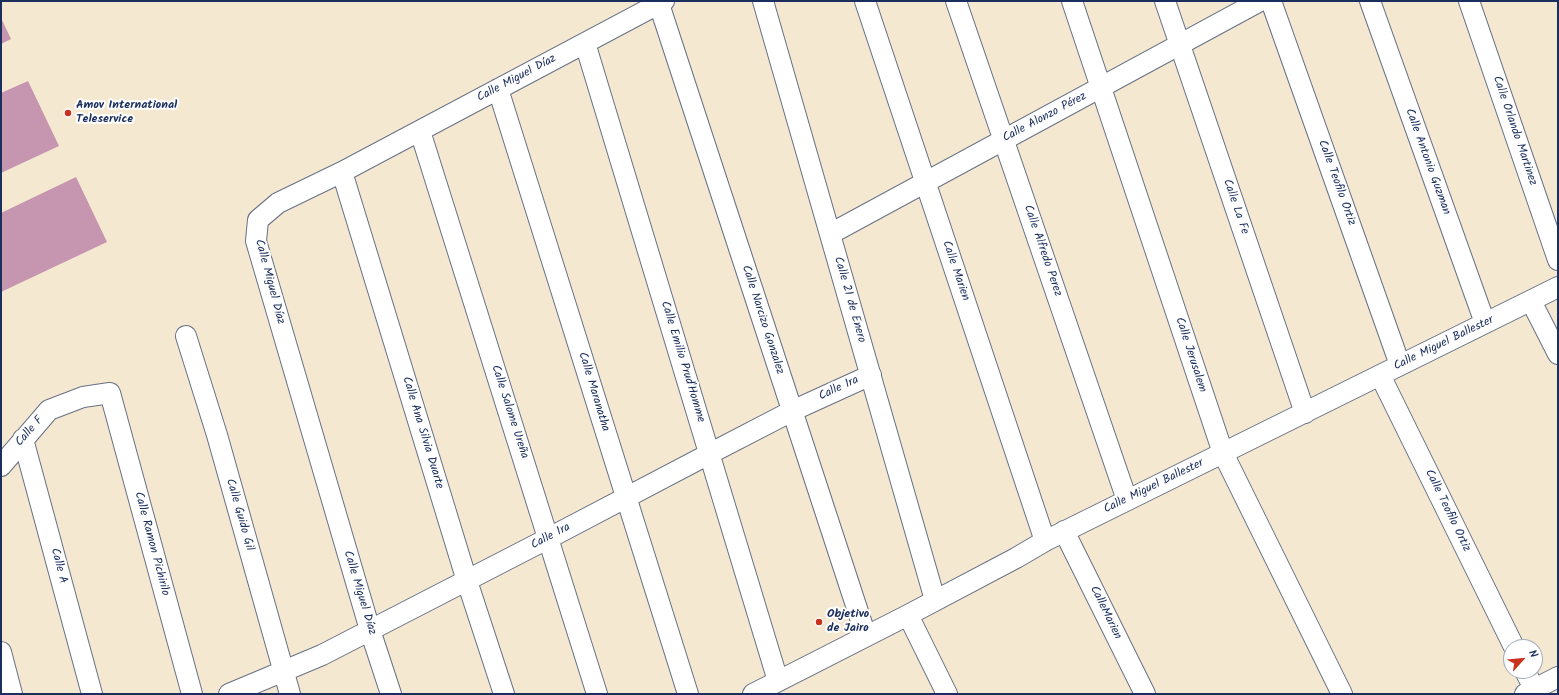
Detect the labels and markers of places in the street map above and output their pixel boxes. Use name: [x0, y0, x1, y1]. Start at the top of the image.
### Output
place label: Amov International Teleservice: [76, 99, 177, 127]
marker: Amov International Teleservice: [63, 108, 73, 118]
place label: Objetivo de Jairo: [827, 608, 869, 636]
marker: Objetivo de Jairo: [814, 617, 824, 627]

